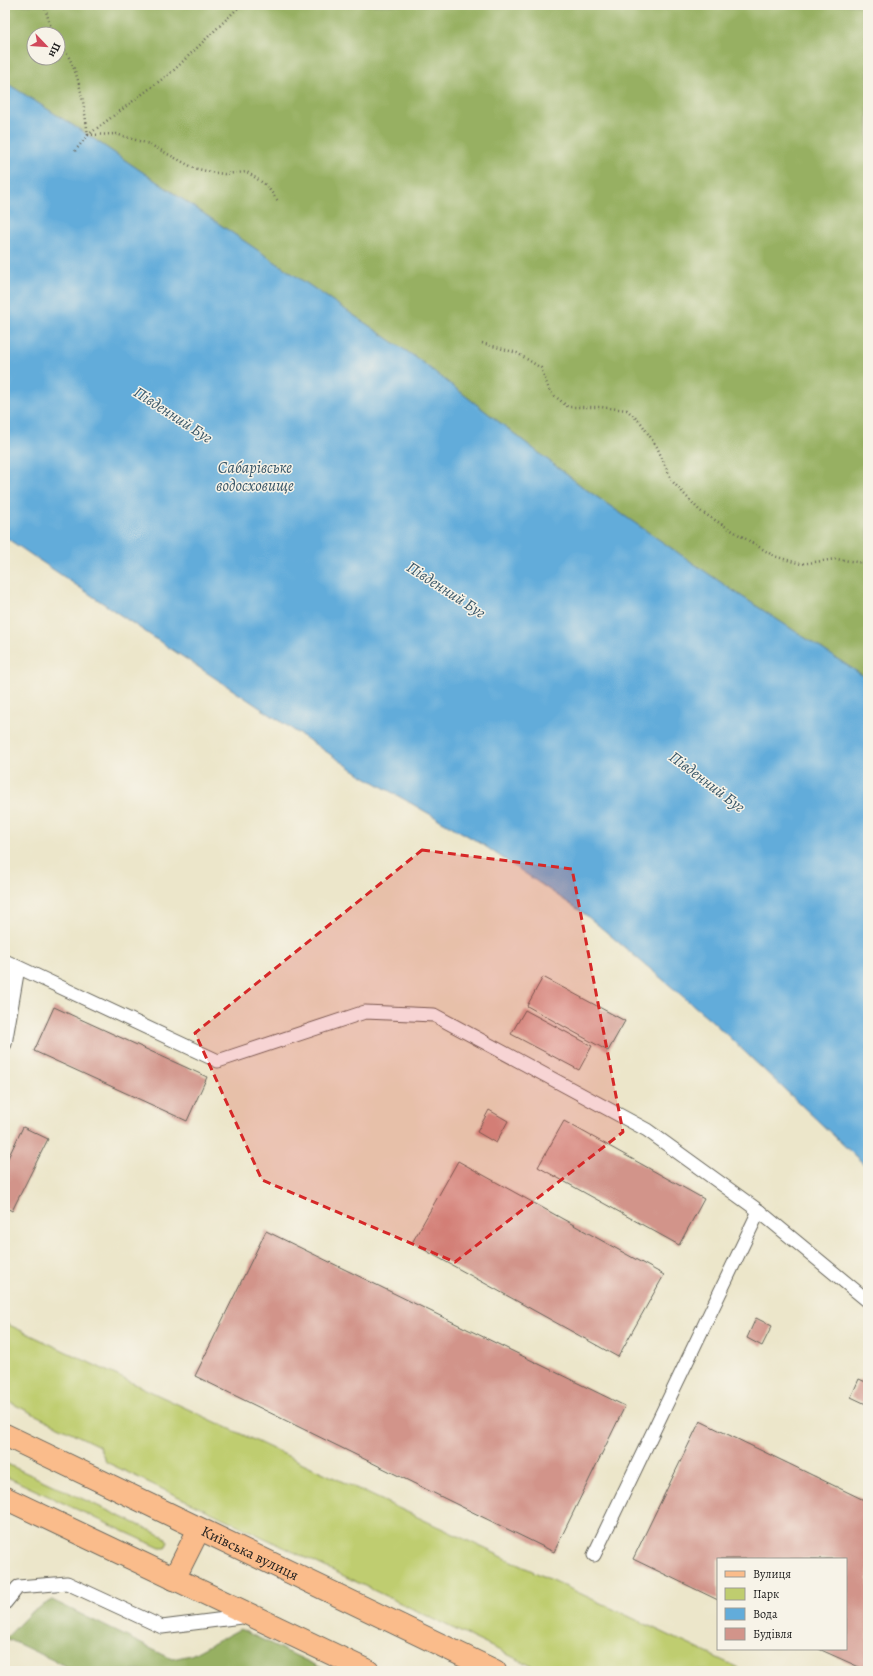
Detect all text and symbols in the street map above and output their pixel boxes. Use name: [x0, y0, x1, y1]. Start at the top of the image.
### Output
north arrow: [26, 26, 66, 66]
text: Пн: [45, 40, 64, 60]
water label: Південний Буг: [129, 381, 217, 449]
water label: Сабарівське водосховище: [216, 457, 294, 497]
water label: Південний Буг: [402, 556, 490, 624]
water label: Південний Буг: [664, 746, 750, 818]
street label: Київська вулиця: [198, 1521, 302, 1585]
legend: [717, 1558, 847, 1650]
text: Вулиця: [753, 1566, 791, 1582]
text: Парк: [753, 1586, 779, 1602]
text: Вода: [753, 1606, 778, 1622]
text: Будівля: [753, 1626, 793, 1642]

